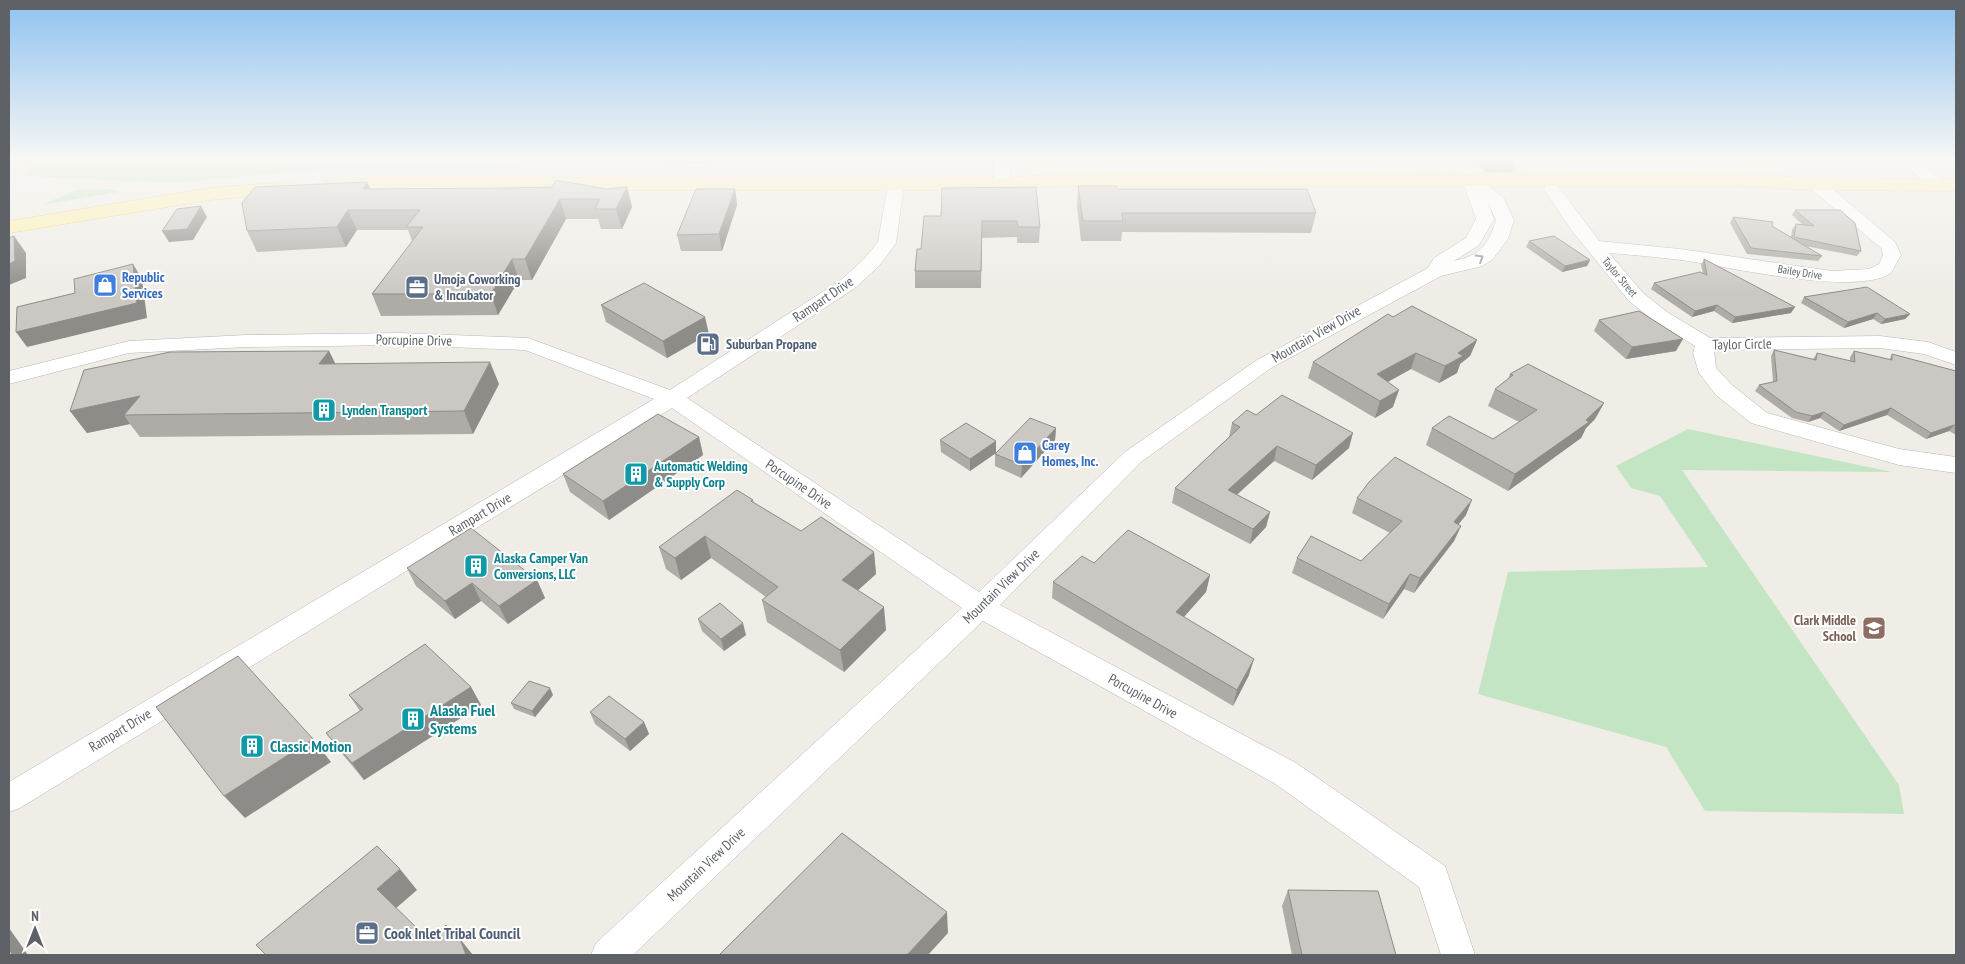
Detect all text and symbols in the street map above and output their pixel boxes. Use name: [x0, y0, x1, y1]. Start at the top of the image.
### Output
one-way arrow: [1475, 254, 1484, 264]
street label: Taylor Street: [1599, 254, 1641, 300]
street label: Bailey Drive: [1777, 262, 1824, 283]
place label: Republic Services: [122, 268, 165, 302]
place label: Umoja Coworking & Incubator: [434, 270, 520, 304]
shop icon: Republic Services: [92, 272, 118, 298]
street label: Rampart Drive: [789, 272, 857, 326]
office icon: Umoja Coworking & Incubator: [404, 274, 430, 300]
street label: Mountain View Drive: [1268, 301, 1364, 367]
street label: Porcupine Drive: [376, 330, 453, 350]
fuel station icon: Suburban Propane: [695, 331, 721, 357]
street label: Taylor Circle: [1712, 334, 1772, 354]
place label: Suburban Propane: [726, 335, 817, 353]
building icon: Lynden Transport: [311, 397, 337, 423]
place label: Lynden Transport: [342, 401, 427, 419]
place label: Carey Homes, Inc.: [1042, 436, 1098, 470]
shop icon: Carey Homes, Inc.: [1012, 440, 1038, 466]
street label: Porcupine Drive: [762, 455, 836, 513]
place label: Automatic Welding & Supply Corp: [653, 457, 748, 491]
building icon: Automatic Welding & Supply Corp: [623, 461, 649, 487]
street label: Rampart Drive: [446, 488, 515, 540]
street label: Mountain View Drive: [959, 545, 1043, 627]
place label: Alaska Camper Van Conversions, LLC: [493, 549, 588, 583]
building icon: Alaska Camper Van Conversions, LLC: [463, 553, 489, 579]
place label: Clark Middle School: [1794, 611, 1857, 645]
school or university icon: Clark Middle School: [1861, 615, 1887, 641]
street label: Porcupine Drive: [1105, 670, 1181, 722]
place label: Alaska Fuel Systems: [429, 700, 495, 738]
street label: Rampart Drive: [86, 704, 155, 756]
building icon: Alaska Fuel Systems: [400, 706, 426, 732]
building icon: Classic Motion: [239, 733, 265, 759]
place label: Classic Motion: [270, 736, 351, 756]
street label: Mountain View Drive: [663, 823, 749, 905]
north arrow: [10, 904, 60, 954]
text: N: [31, 907, 39, 925]
office icon: Cook Inlet Tribal Council: [354, 920, 380, 946]
place label: Cook Inlet Tribal Council: [384, 923, 520, 943]

